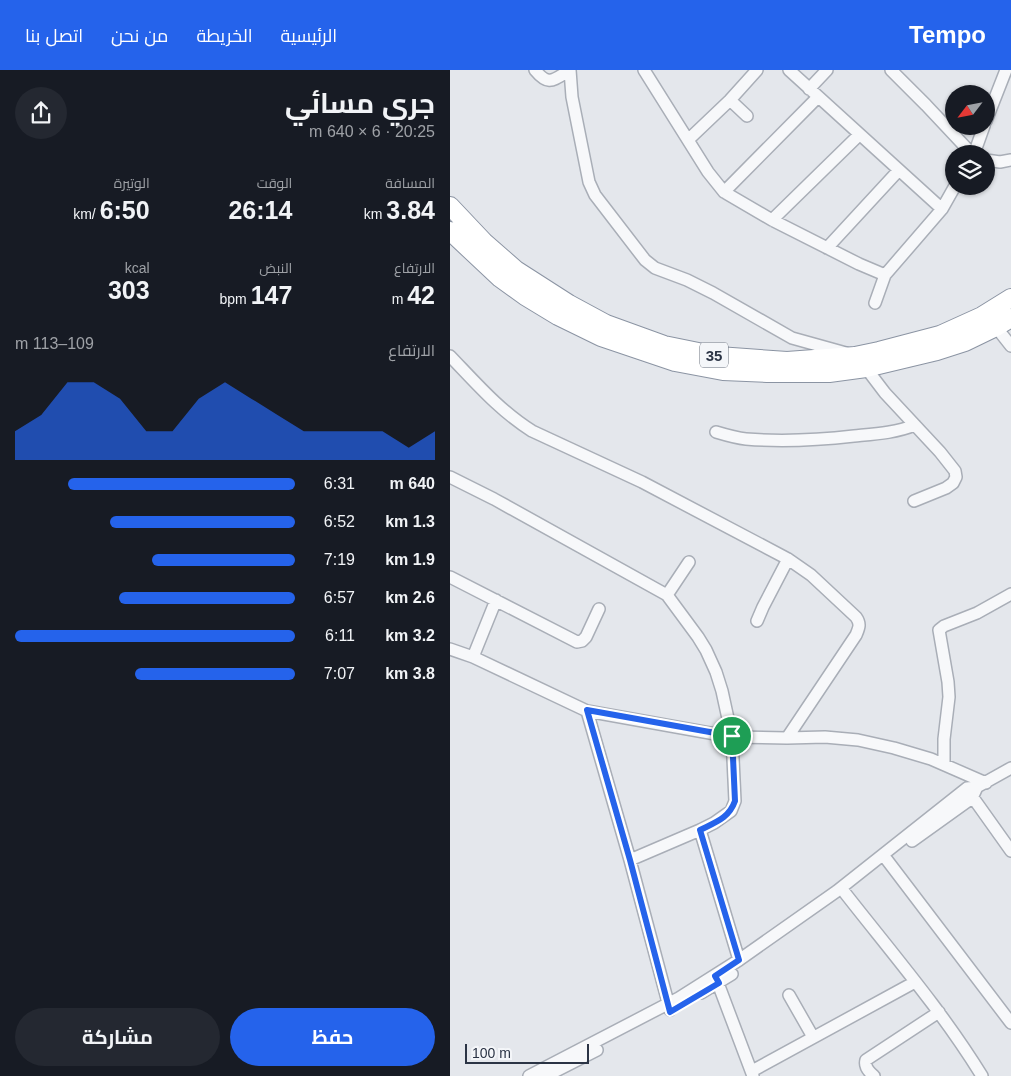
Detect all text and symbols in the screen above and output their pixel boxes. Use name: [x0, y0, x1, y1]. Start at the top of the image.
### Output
text: Tempo: [909, 21, 986, 48]
text: اتصل بنا: [25, 26, 83, 46]
text: من نحن: [111, 26, 168, 46]
text: الخريطة: [196, 26, 253, 46]
text: الرئيسية: [281, 26, 337, 46]
north arrow: [945, 85, 995, 135]
map controls: [945, 85, 995, 195]
button: share: [15, 87, 67, 139]
text: جري مسائي: [285, 88, 435, 119]
text: 20:25 · 6 × 640 m: [309, 123, 435, 140]
button: layers: [945, 145, 995, 195]
text: الوتيرة: [114, 175, 150, 191]
text: الوقت: [257, 175, 292, 191]
text: المسافة: [385, 175, 435, 191]
text: 6:50: [100, 196, 150, 224]
text: 26:14: [228, 196, 292, 224]
text: 3.84: [386, 196, 435, 224]
text: /km: [73, 206, 100, 222]
text: km: [364, 206, 386, 222]
text: kcal: [125, 260, 150, 276]
text: النبض: [259, 260, 292, 276]
text: الارتفاع: [394, 260, 435, 276]
text: 303: [108, 276, 150, 304]
text: 147: [251, 281, 292, 309]
text: 42: [407, 281, 435, 309]
text: bpm: [220, 291, 251, 307]
text: m: [392, 291, 407, 307]
text: 109–113 m: [15, 335, 94, 352]
text: الارتفاع: [388, 342, 435, 359]
road number: 35: [700, 342, 728, 368]
text: 6:31: [324, 475, 355, 492]
text: 640 m: [390, 475, 435, 492]
text: 6:52: [324, 513, 355, 530]
text: 1.3 km: [385, 513, 435, 530]
text: 7:19: [324, 551, 355, 568]
text: 1.9 km: [385, 551, 435, 568]
text: 6:57: [324, 589, 355, 606]
text: 2.6 km: [385, 589, 435, 606]
text: 6:11: [325, 627, 355, 644]
text: 3.2 km: [385, 627, 435, 644]
text: 7:07: [324, 665, 355, 682]
text: 3.8 km: [385, 665, 435, 682]
pin: [711, 715, 753, 757]
icon: arrive: [718, 722, 746, 750]
button: مشاركة: [15, 1008, 220, 1066]
button: حفظ: [230, 1008, 435, 1066]
scale bar: [465, 1041, 589, 1064]
text: 100 m: [472, 1045, 511, 1061]

